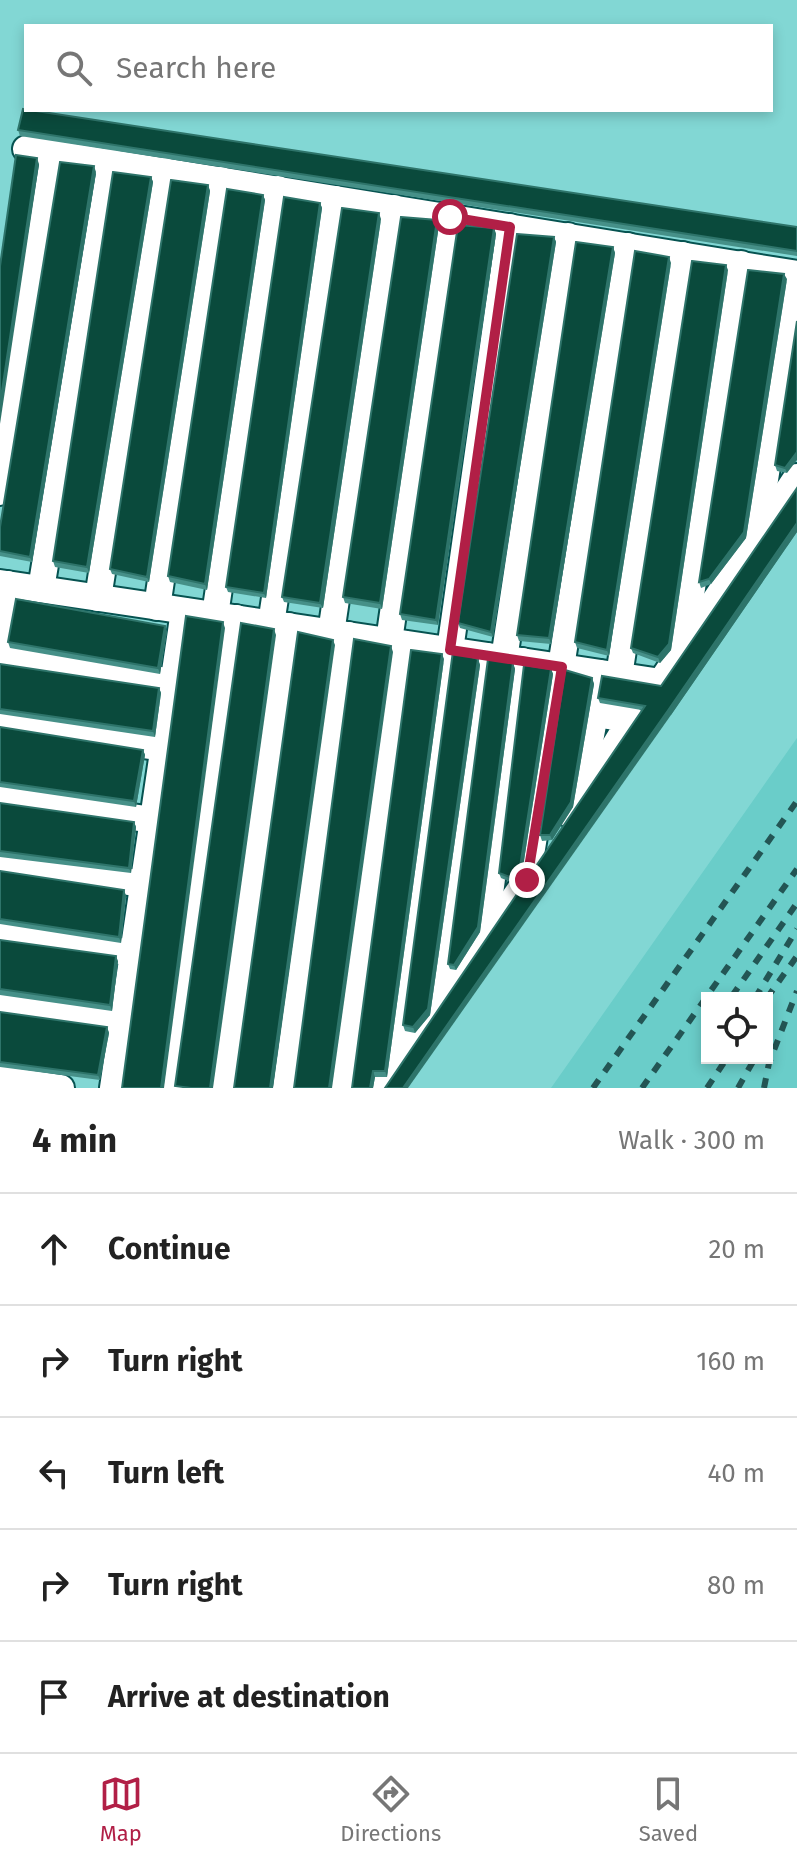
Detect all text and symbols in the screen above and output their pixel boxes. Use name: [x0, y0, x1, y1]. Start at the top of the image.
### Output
search box: [24, 24, 773, 112]
icon: search: [52, 46, 96, 90]
text: Search here: [116, 50, 276, 86]
route start: [432, 199, 468, 235]
route end: [509, 862, 545, 898]
map controls: [701, 992, 773, 1064]
button: locate: [701, 992, 773, 1064]
text: 4 min: [32, 1120, 117, 1161]
text: Walk · 300 m: [618, 1125, 765, 1156]
icon: ahead: [32, 1227, 76, 1271]
text: Continue: [108, 1231, 231, 1267]
text: 20 m: [708, 1234, 765, 1265]
icon: right: [32, 1339, 76, 1383]
text: Turn right: [108, 1343, 243, 1379]
text: 160 m: [696, 1346, 765, 1377]
icon: left: [32, 1451, 76, 1495]
text: Turn left: [108, 1455, 224, 1491]
text: 40 m: [707, 1458, 765, 1489]
icon: right: [32, 1563, 76, 1607]
text: Turn right: [108, 1567, 243, 1603]
text: 80 m: [707, 1570, 765, 1601]
icon: arrive: [32, 1675, 76, 1719]
text: Arrive at destination: [108, 1679, 390, 1715]
tab: Map: [99, 1772, 143, 1847]
tab: Directions: [340, 1772, 441, 1847]
tab: Saved: [639, 1772, 698, 1847]

